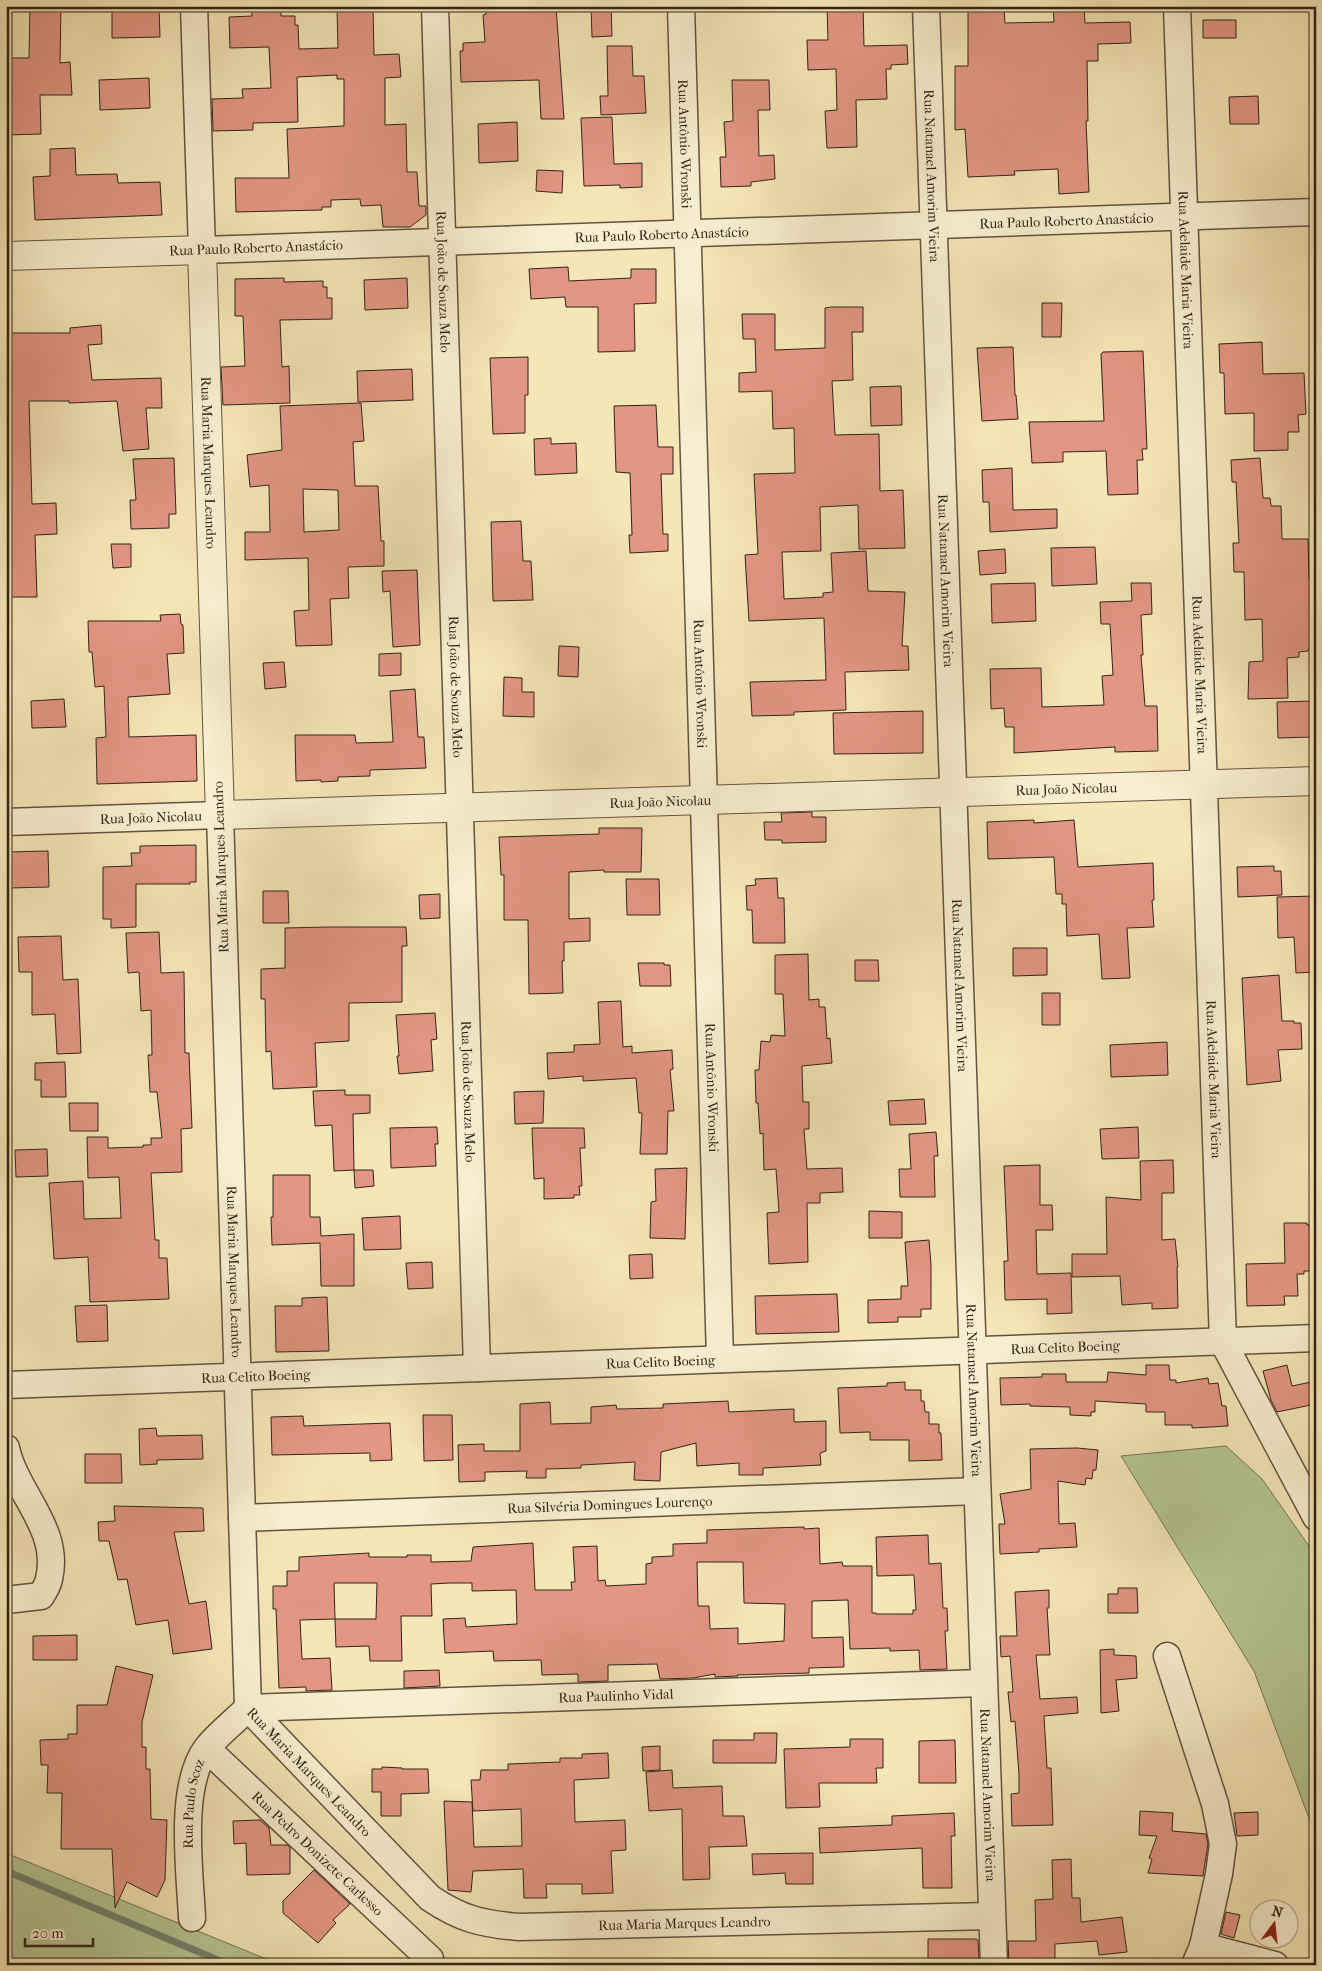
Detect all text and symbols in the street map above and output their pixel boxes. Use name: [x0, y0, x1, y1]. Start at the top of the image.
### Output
street label: Rua Antônio Wronski: [675, 79, 695, 209]
street label: Rua Natanael Amorim Vieira: [920, 89, 943, 263]
street label: Rua Adelaide Maria Vieira: [1175, 190, 1197, 350]
street label: Rua Paulo Roberto Anastácio: [979, 209, 1154, 232]
street label: Rua João de Souza Melo: [433, 211, 454, 353]
street label: Rua Paulo Roberto Anastácio: [574, 223, 749, 246]
street label: Rua Paulo Roberto Anastácio: [169, 236, 343, 260]
street label: Rua Maria Marques Leandro: [198, 376, 220, 549]
street label: Rua Natanael Amorim Vieira: [934, 494, 957, 668]
street label: Rua Adelaide Maria Vieira: [1189, 595, 1211, 755]
street label: Rua João de Souza Melo: [445, 615, 467, 758]
street label: Rua Antônio Wronski: [690, 619, 711, 749]
street label: Rua João Nicolau: [1015, 779, 1118, 799]
street label: Rua Maria Marques Leandro: [210, 781, 232, 953]
street label: Rua João Nicolau: [609, 791, 712, 811]
street label: Rua João Nicolau: [100, 807, 202, 827]
street label: Rua Natanael Amorim Vieira: [948, 899, 972, 1073]
street label: Rua Adelaide Maria Vieira: [1203, 1000, 1225, 1159]
street label: Rua João de Souza Melo: [458, 1020, 479, 1163]
street label: Rua Antônio Wronski: [702, 1023, 723, 1152]
street label: Rua Maria Marques Leandro: [223, 1185, 246, 1358]
street label: Rua Natanael Amorim Vieira: [963, 1303, 986, 1478]
street label: Rua Celito Boeing: [1010, 1337, 1121, 1357]
street label: Rua Celito Boeing: [605, 1351, 716, 1372]
street label: Rua Celito Boeing: [201, 1366, 311, 1386]
street label: Rua Silvéria Domingues Lourenço: [507, 1492, 713, 1517]
street label: Rua Paulinho Vidal: [558, 1685, 674, 1706]
street label: Rua Maria Marques Leandro: [243, 1704, 375, 1840]
street label: Rua Natanael Amorim Vieira: [977, 1708, 1000, 1882]
street label: Rua Paulo Scoz: [179, 1756, 208, 1849]
street label: Rua Pedro Donizete Carlesso: [248, 1787, 387, 1919]
north arrow: [1250, 1898, 1300, 1948]
text: N: [1270, 1902, 1285, 1922]
street label: Rua Maria Marques Leandro: [598, 1913, 771, 1934]
scale bar: [25, 1916, 92, 1948]
text: 20 m: [32, 1924, 64, 1942]

